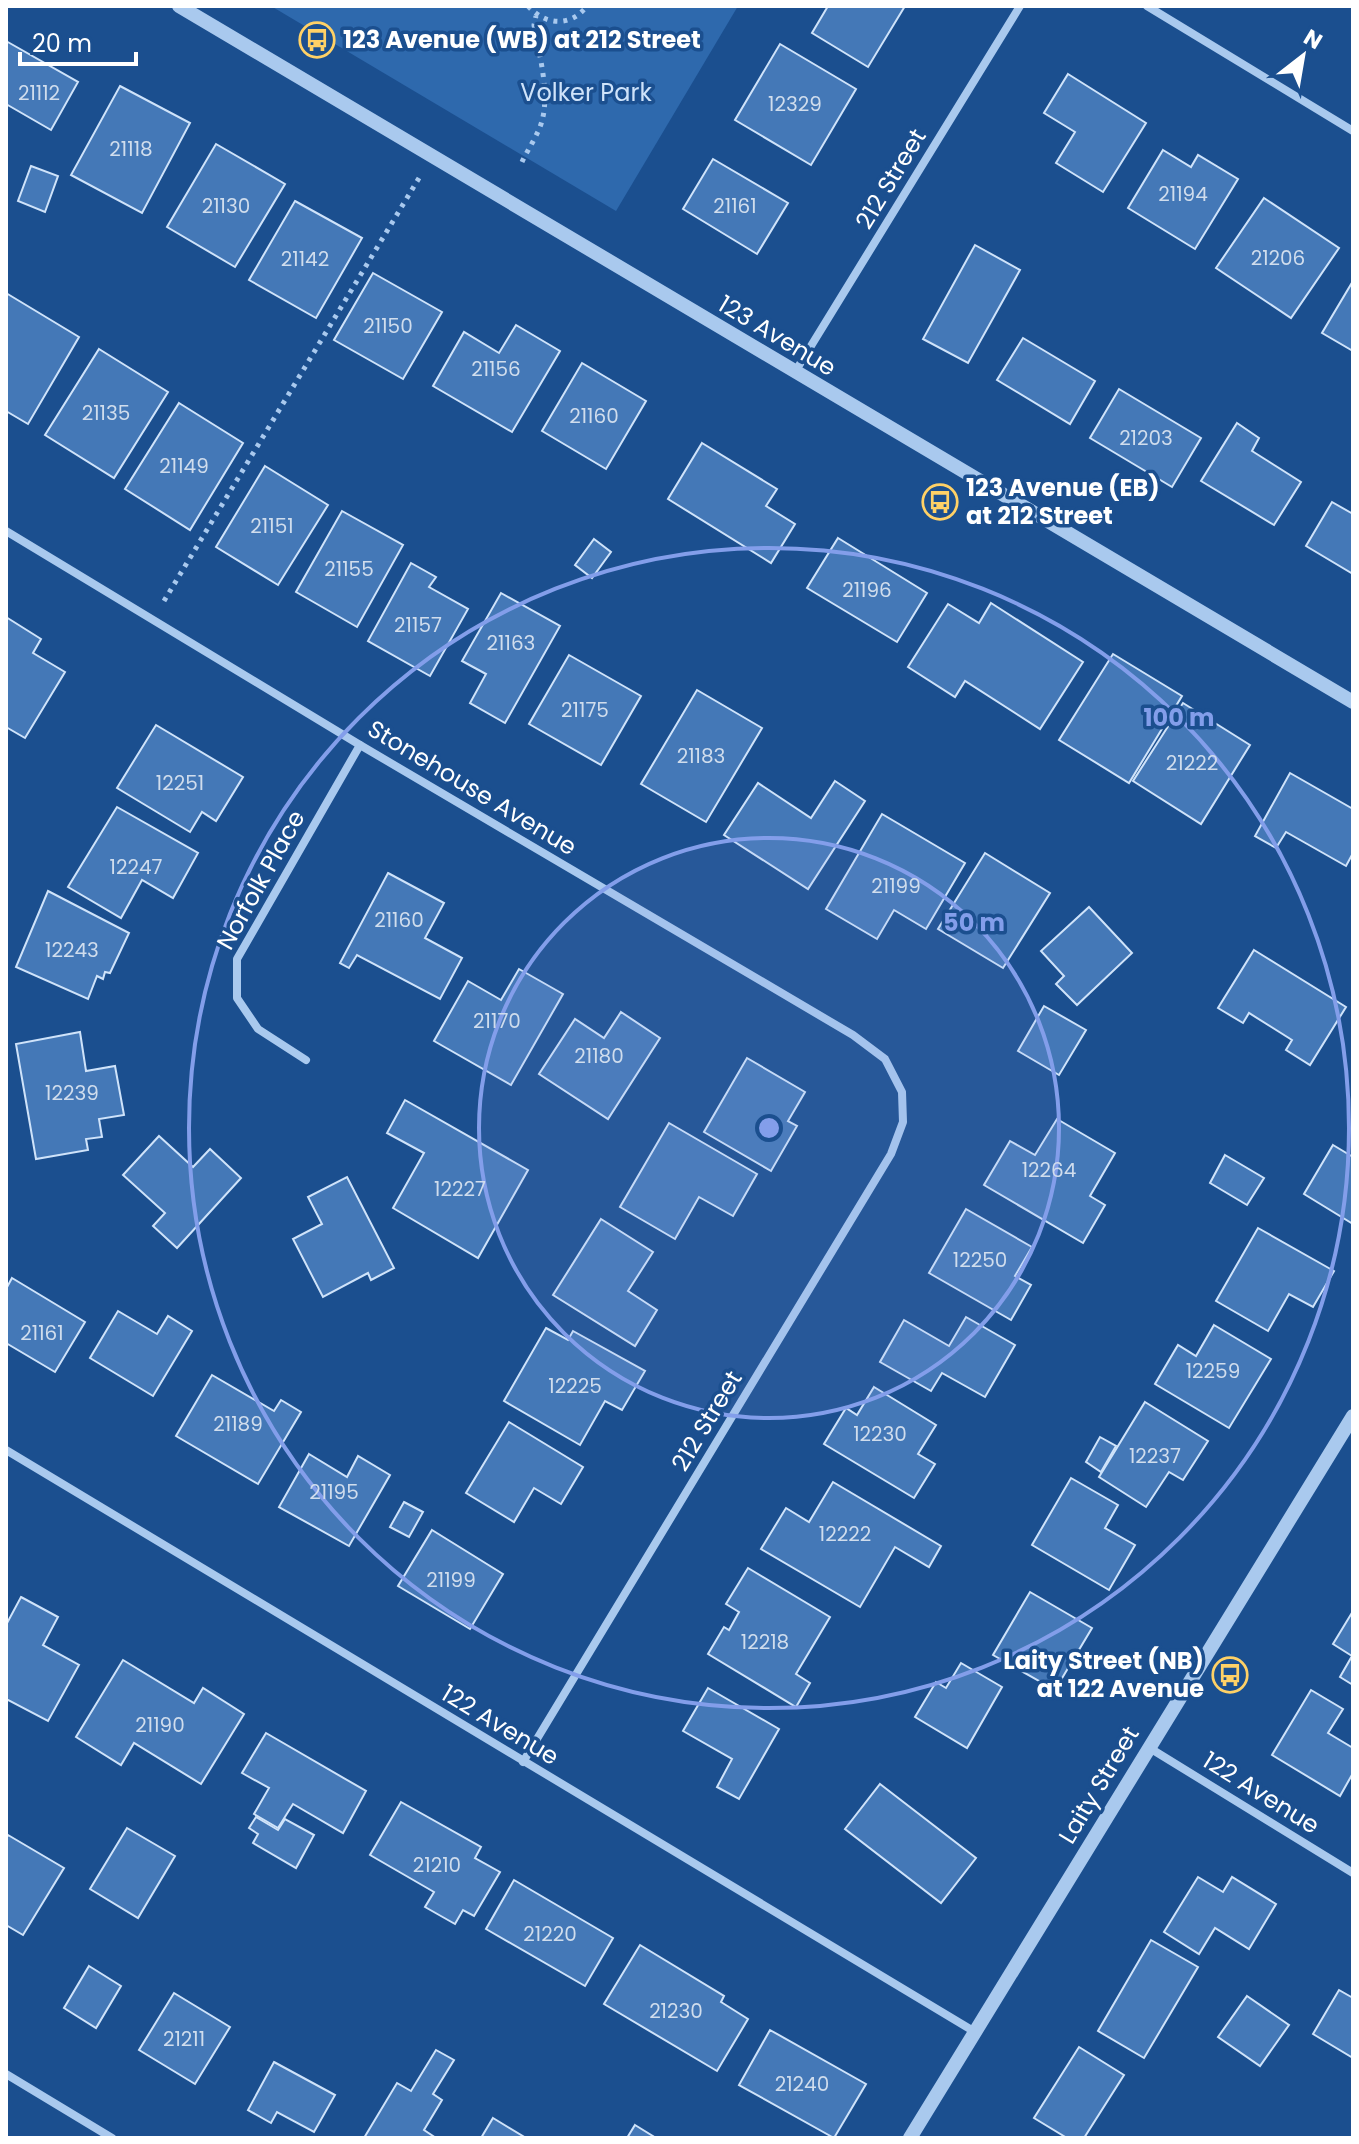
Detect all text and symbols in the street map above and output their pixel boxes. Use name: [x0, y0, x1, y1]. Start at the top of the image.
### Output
scale bar: [20, 16, 136, 66]
north arrow: [1263, 16, 1343, 96]
bus stop icon: 123 Avenue (WB) at 212 Street: [298, 21, 336, 59]
text: N: [1298, 22, 1328, 57]
place label: 123 Avenue (WB) at 212 Street: [343, 23, 701, 56]
text: 20 m: [32, 27, 92, 60]
park label: Volker Park: [520, 76, 652, 109]
house number: 21112: [18, 79, 60, 107]
house number: 12329: [768, 90, 822, 118]
street label: 212 Street: [848, 122, 934, 235]
house number: 21118: [109, 135, 153, 163]
house number: 21194: [1158, 180, 1208, 208]
house number: 21130: [202, 192, 250, 220]
house number: 21161: [713, 192, 757, 220]
house number: 21206: [1251, 244, 1305, 272]
house number: 21142: [281, 245, 329, 273]
street label: 123 Avenue: [712, 287, 842, 384]
house number: 21150: [363, 312, 413, 340]
house number: 21156: [471, 355, 521, 383]
house number: 21135: [82, 399, 130, 427]
house number: 21160: [569, 402, 619, 430]
house number: 21203: [1119, 424, 1173, 452]
house number: 21149: [159, 452, 209, 480]
place label: 123 Avenue (EB) at 212 Street: [966, 471, 1160, 532]
bus stop icon: 123 Avenue (EB) at 212 Street: [921, 483, 959, 521]
house number: 21151: [250, 512, 294, 540]
house number: 21155: [324, 555, 374, 583]
house number: 21196: [842, 576, 892, 604]
house number: 21157: [394, 611, 442, 639]
house number: 21163: [487, 629, 535, 657]
house number: 21175: [561, 696, 609, 724]
text: 100 m: [1144, 701, 1214, 734]
street label: Stonehouse Avenue: [362, 712, 583, 863]
house number: 21183: [677, 742, 725, 770]
house number: 21222: [1166, 749, 1218, 777]
house number: 12251: [156, 769, 204, 797]
street label: Norfolk Place: [209, 804, 312, 955]
house number: 12247: [110, 853, 163, 881]
house number: 21199: [871, 872, 921, 900]
house number: 21160: [374, 906, 424, 934]
text: 50 m: [943, 906, 1005, 939]
house number: 12243: [45, 936, 99, 964]
house number: 21170: [473, 1007, 521, 1035]
house number: 21180: [574, 1042, 624, 1070]
house number: 12239: [45, 1079, 99, 1107]
centre of rings: [755, 1114, 783, 1142]
house number: 12264: [1022, 1156, 1076, 1184]
house number: 12227: [434, 1175, 486, 1203]
house number: 12250: [953, 1246, 1007, 1274]
house number: 21161: [20, 1319, 64, 1347]
house number: 12259: [1186, 1357, 1240, 1385]
street label: 212 Street: [664, 1364, 750, 1477]
house number: 12225: [548, 1372, 602, 1400]
house number: 21189: [213, 1410, 263, 1438]
house number: 12230: [853, 1420, 907, 1448]
house number: 12237: [1129, 1442, 1181, 1470]
house number: 21195: [309, 1478, 359, 1506]
house number: 12222: [819, 1520, 871, 1548]
house number: 21199: [426, 1566, 476, 1594]
house number: 12218: [741, 1628, 789, 1656]
place label: Laity Street (NB) at 122 Avenue: [1003, 1644, 1204, 1705]
bus stop icon: Laity Street (NB) at 122 Avenue: [1211, 1656, 1249, 1694]
street label: 122 Avenue: [435, 1676, 565, 1773]
house number: 21190: [135, 1711, 185, 1739]
street label: Laity Street: [1051, 1720, 1147, 1850]
street label: 122 Avenue: [1197, 1744, 1326, 1841]
house number: 21210: [413, 1851, 461, 1879]
house number: 21220: [523, 1920, 577, 1948]
house number: 21230: [649, 1997, 703, 2025]
house number: 21211: [163, 2025, 205, 2053]
house number: 21240: [775, 2070, 829, 2098]

